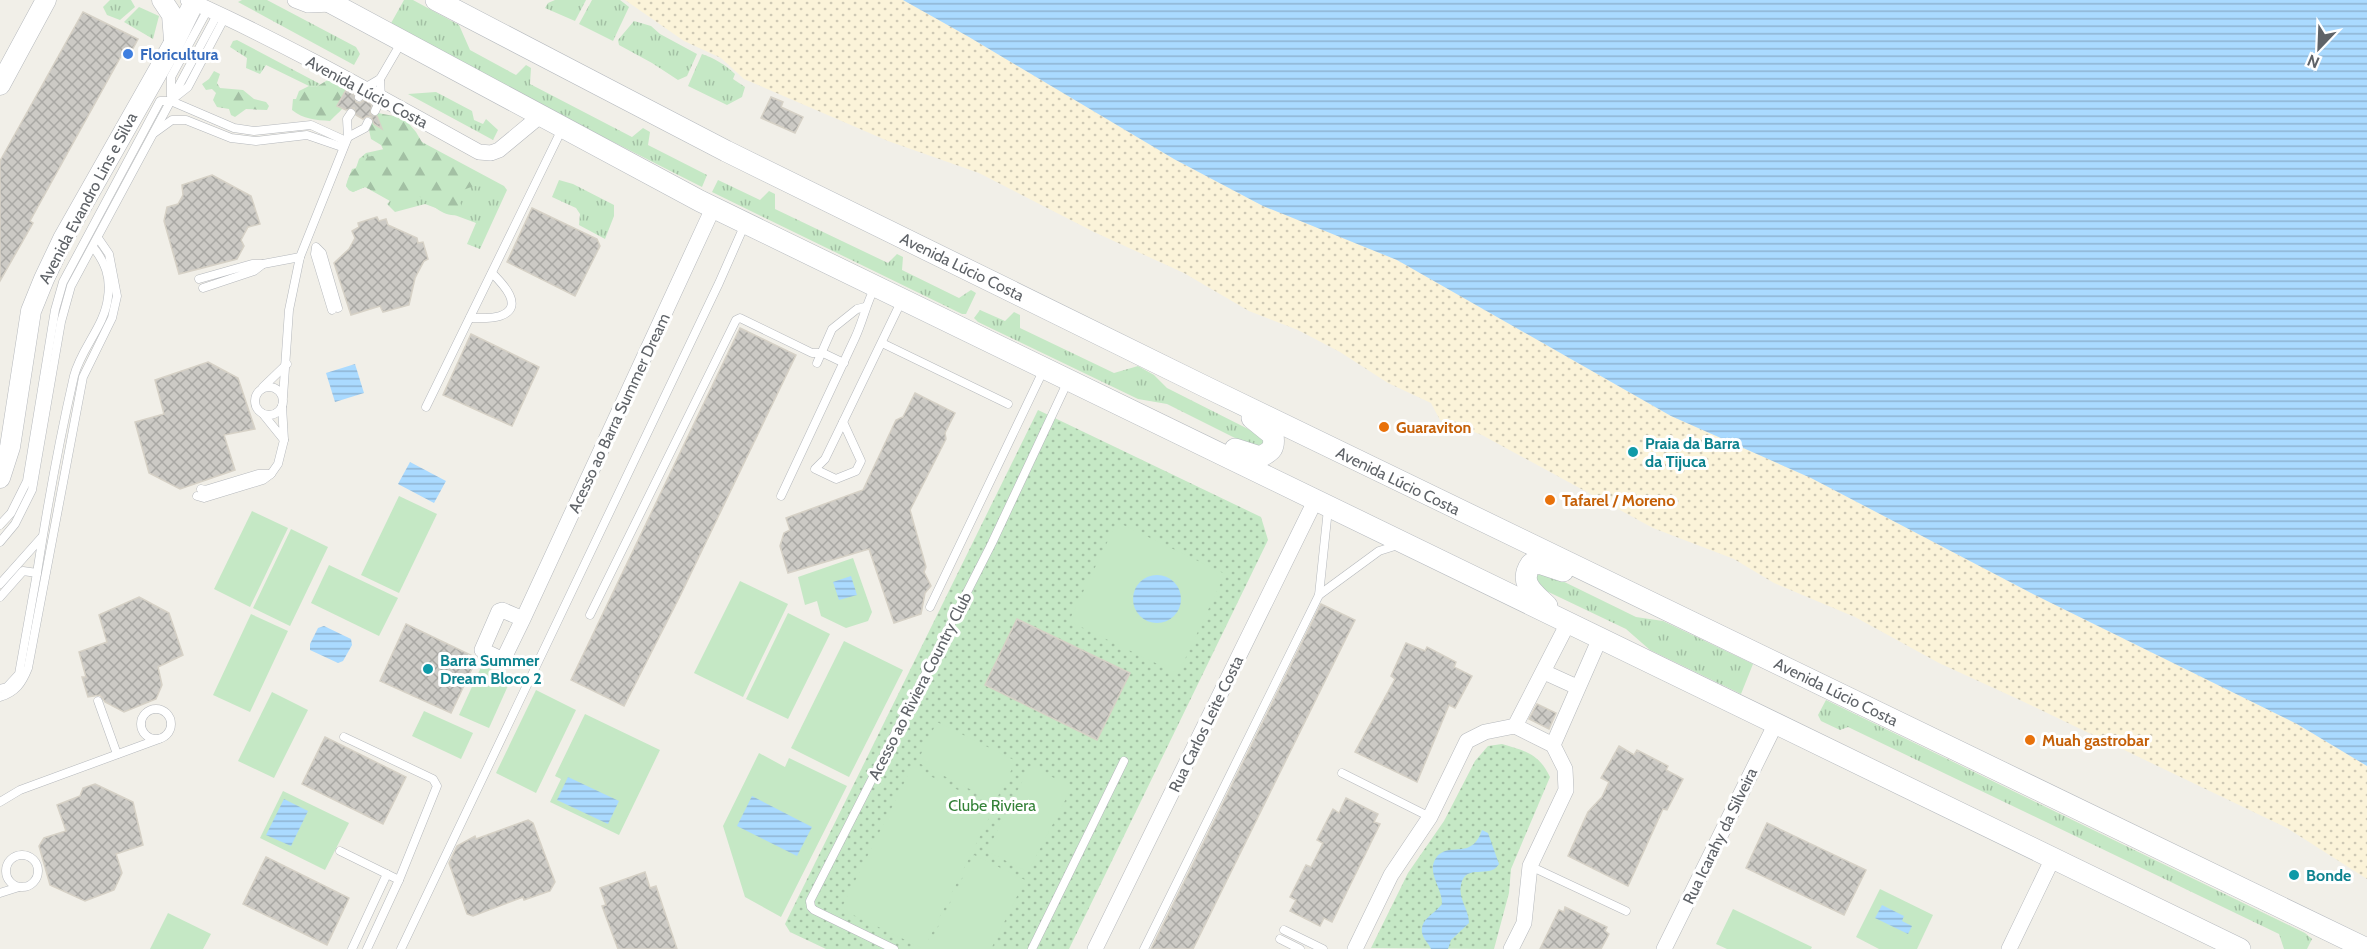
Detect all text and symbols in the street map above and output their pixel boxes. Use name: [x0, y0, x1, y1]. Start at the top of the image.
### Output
north arrow: [2289, 18, 2349, 78]
place label: Floricultura: [140, 45, 218, 64]
marker: Floricultura: [121, 47, 135, 61]
text: N: [2304, 50, 2322, 72]
street label: Avenida Lúcio Costa: [303, 52, 431, 132]
street label: Avenida Evandro Lins e Silva: [35, 109, 141, 287]
street label: Avenida Lúcio Costa: [897, 229, 1027, 305]
street label: Acesso ao Barra Summer Dream: [564, 310, 674, 516]
place label: Guaraviton: [1396, 418, 1471, 437]
marker: Guaraviton: [1377, 420, 1391, 434]
place label: Praia da Barra da Tijuca: [1645, 434, 1740, 471]
street label: Avenida Lúcio Costa: [1333, 443, 1463, 519]
marker: Praia da Barra da Tijuca: [1626, 445, 1640, 459]
place label: Tafarel / Moreno: [1562, 491, 1675, 510]
marker: Tafarel / Moreno: [1543, 493, 1557, 507]
street label: Acesso ao Riviera Country Club: [864, 589, 976, 783]
place label: Barra Summer Dream Bloco 2: [440, 651, 542, 688]
street label: Rua Carlos Leite Costa: [1165, 653, 1247, 795]
street label: Avenida Lúcio Costa: [1771, 654, 1901, 730]
marker: Barra Summer Dream Bloco 2: [421, 662, 435, 676]
place label: Muah gastrobar: [2042, 731, 2150, 750]
marker: Muah gastrobar: [2023, 733, 2037, 747]
street label: Rua Icarahy da Silveira: [1679, 765, 1761, 907]
park label: Clube Riviera: [948, 796, 1036, 815]
place label: Bonde: [2306, 866, 2351, 885]
marker: Bonde: [2287, 868, 2301, 882]

